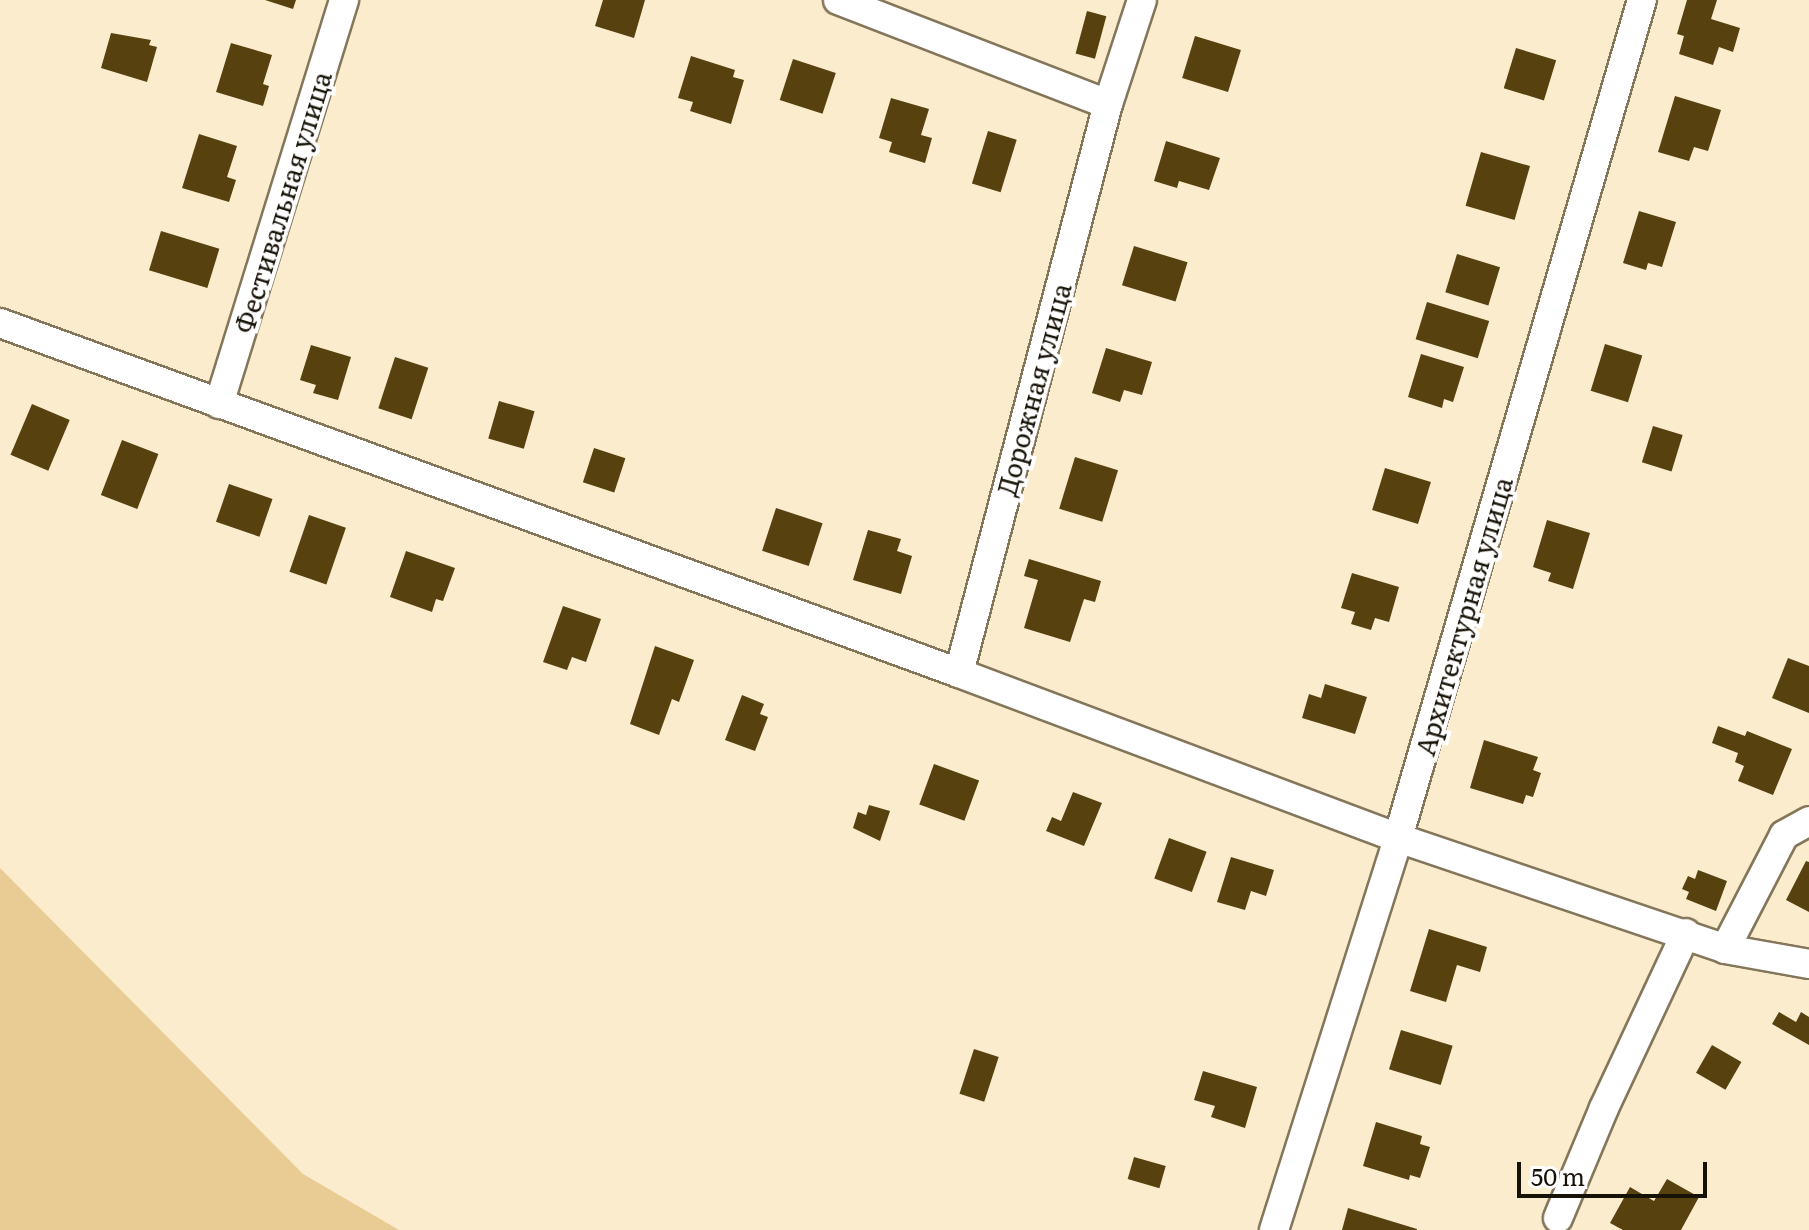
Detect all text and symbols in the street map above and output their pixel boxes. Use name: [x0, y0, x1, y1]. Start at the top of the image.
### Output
street label: Фестивальная улица: [227, 67, 337, 337]
street label: Дорожная улица: [990, 279, 1076, 499]
street label: Архитектурная улица: [1408, 473, 1518, 759]
scale bar: [1521, 1146, 1711, 1196]
text: 50 m: [1531, 1158, 1585, 1193]

